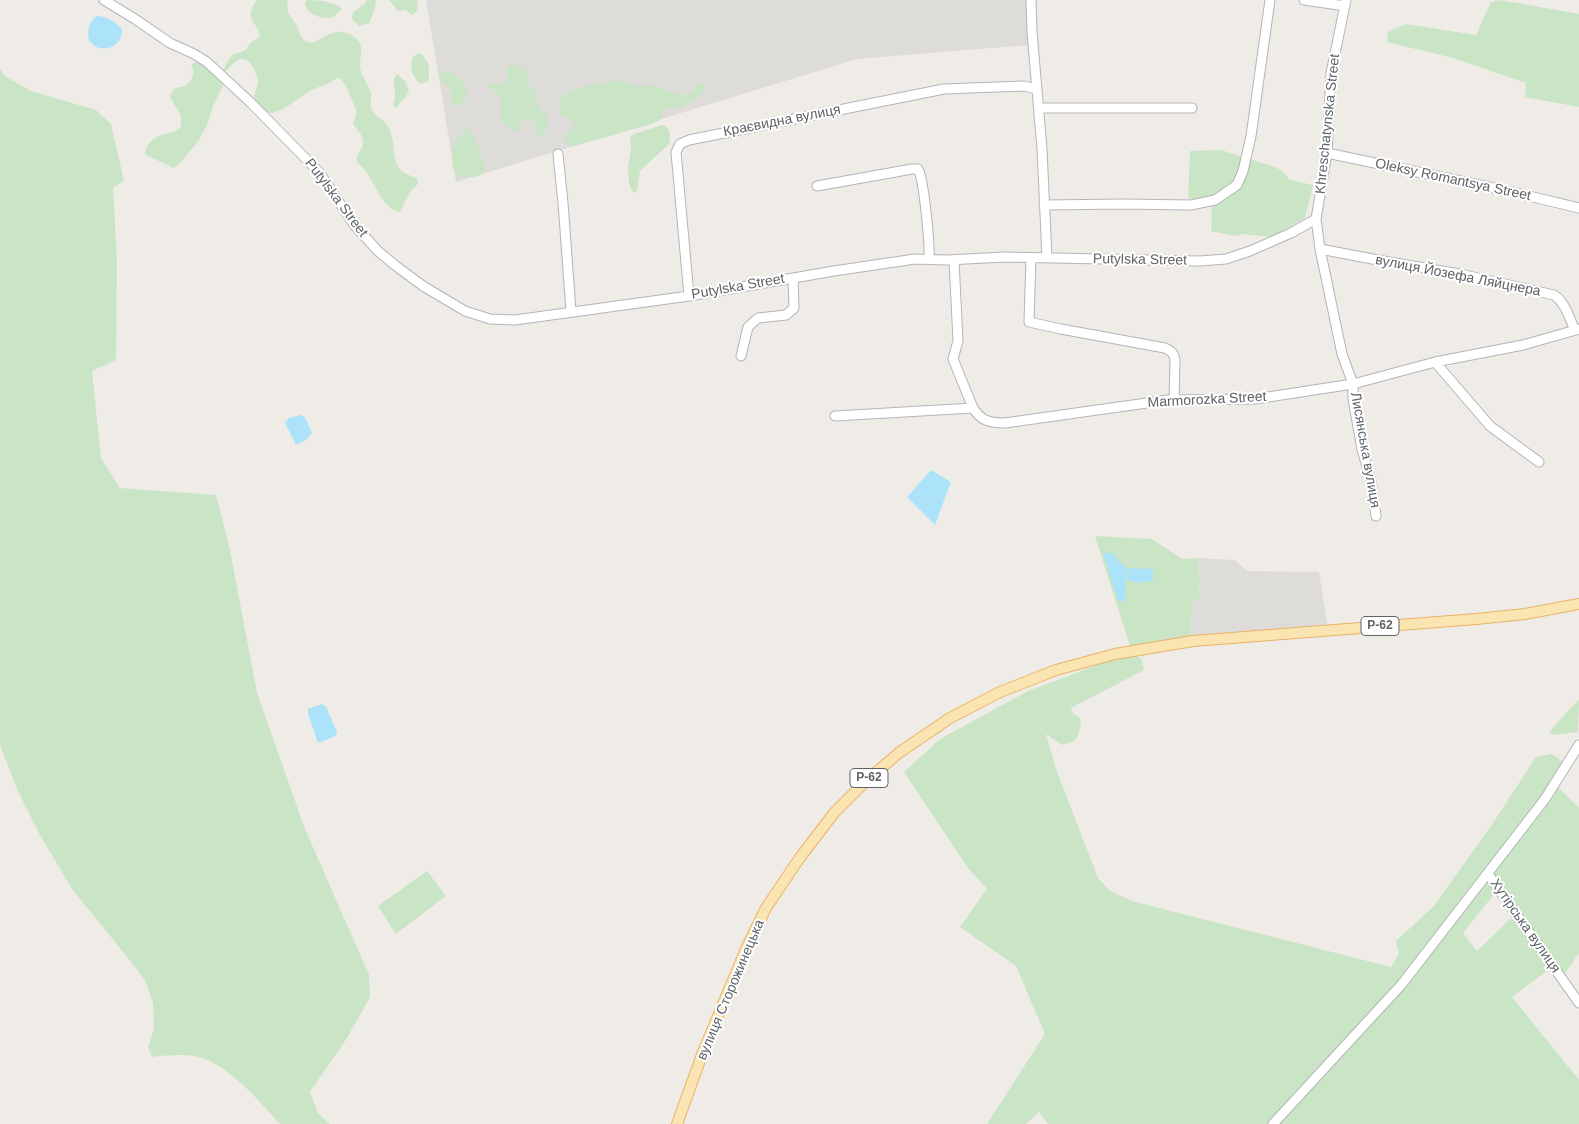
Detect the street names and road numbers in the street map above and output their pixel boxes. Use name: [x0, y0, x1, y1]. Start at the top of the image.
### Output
street label: Khreschatynska Street: [1312, 53, 1344, 195]
street label: Краєвидна вулиця: [722, 101, 842, 141]
street label: Putylska Street: [301, 155, 371, 241]
street label: Oleksy Romantsya Street: [1374, 155, 1532, 205]
street label: Putylska Street: [1093, 251, 1187, 269]
street label: вулиця Йозефа Ляйцнера: [1374, 252, 1542, 300]
street label: Putylska Street: [690, 271, 786, 303]
street label: Marmorozka Street: [1147, 388, 1267, 412]
street label: Лисянська вулиця: [1347, 391, 1383, 509]
road number: Р-62: [1361, 616, 1399, 636]
road number: Р-62: [850, 768, 888, 788]
street label: Хутірська вулиця: [1486, 876, 1564, 976]
street label: вулиця Сторожинецька: [694, 917, 768, 1063]

